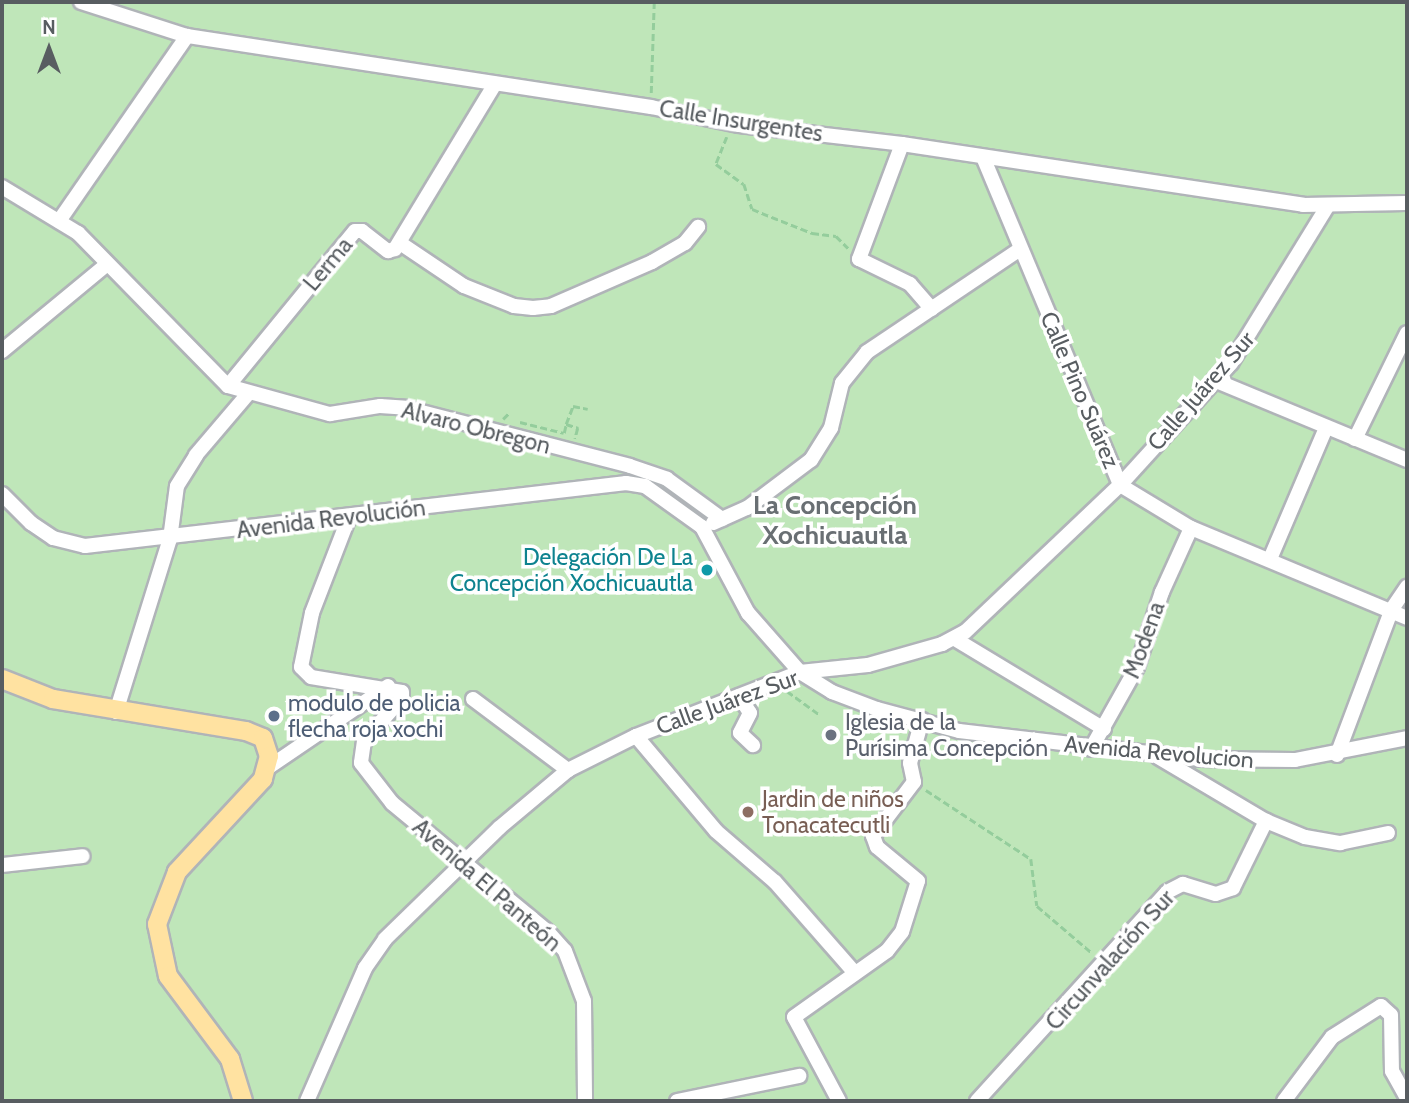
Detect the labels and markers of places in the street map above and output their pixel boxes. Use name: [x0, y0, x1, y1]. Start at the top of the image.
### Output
place label: Delegación De La Concepción Xochicuautla: [450, 543, 693, 597]
marker: Delegación De La Concepción Xochicuautla: [699, 562, 715, 578]
place label: modulo de policia flecha roja xochi: [288, 689, 461, 743]
marker: modulo de policia flecha roja xochi: [266, 708, 282, 724]
place label: Iglesia de la Purísima Concepción: [845, 708, 1048, 762]
marker: Iglesia de la Purísima Concepción: [823, 727, 839, 743]
place label: Jardin de niños Tonacatecutli: [762, 785, 904, 839]
marker: Jardin de niños Tonacatecutli: [740, 804, 756, 820]

